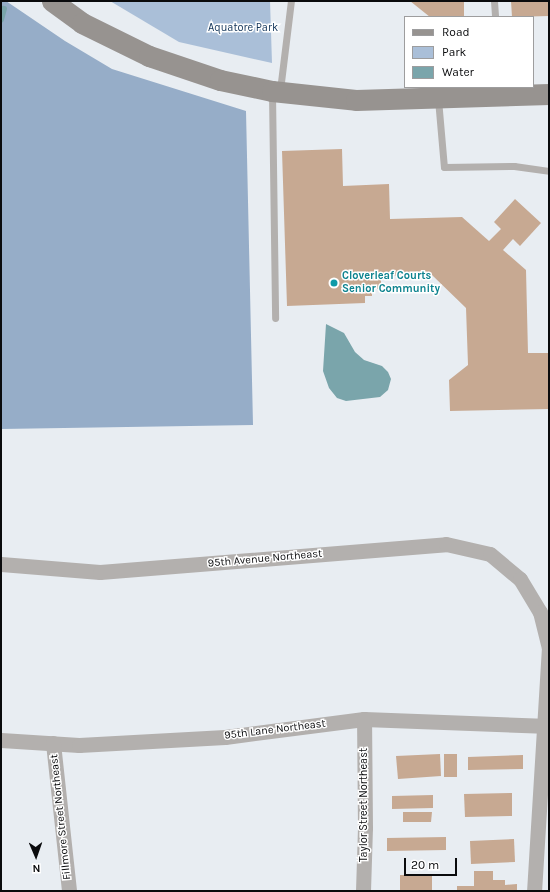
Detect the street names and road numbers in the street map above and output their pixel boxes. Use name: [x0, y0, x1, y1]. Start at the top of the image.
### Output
street label: 95th Avenue Northeast: [207, 547, 323, 571]
street label: 95th Lane Northeast: [224, 717, 326, 743]
street label: Taylor Street Northeast: [357, 748, 371, 862]
street label: Fillmore Street Northeast: [48, 753, 74, 881]

